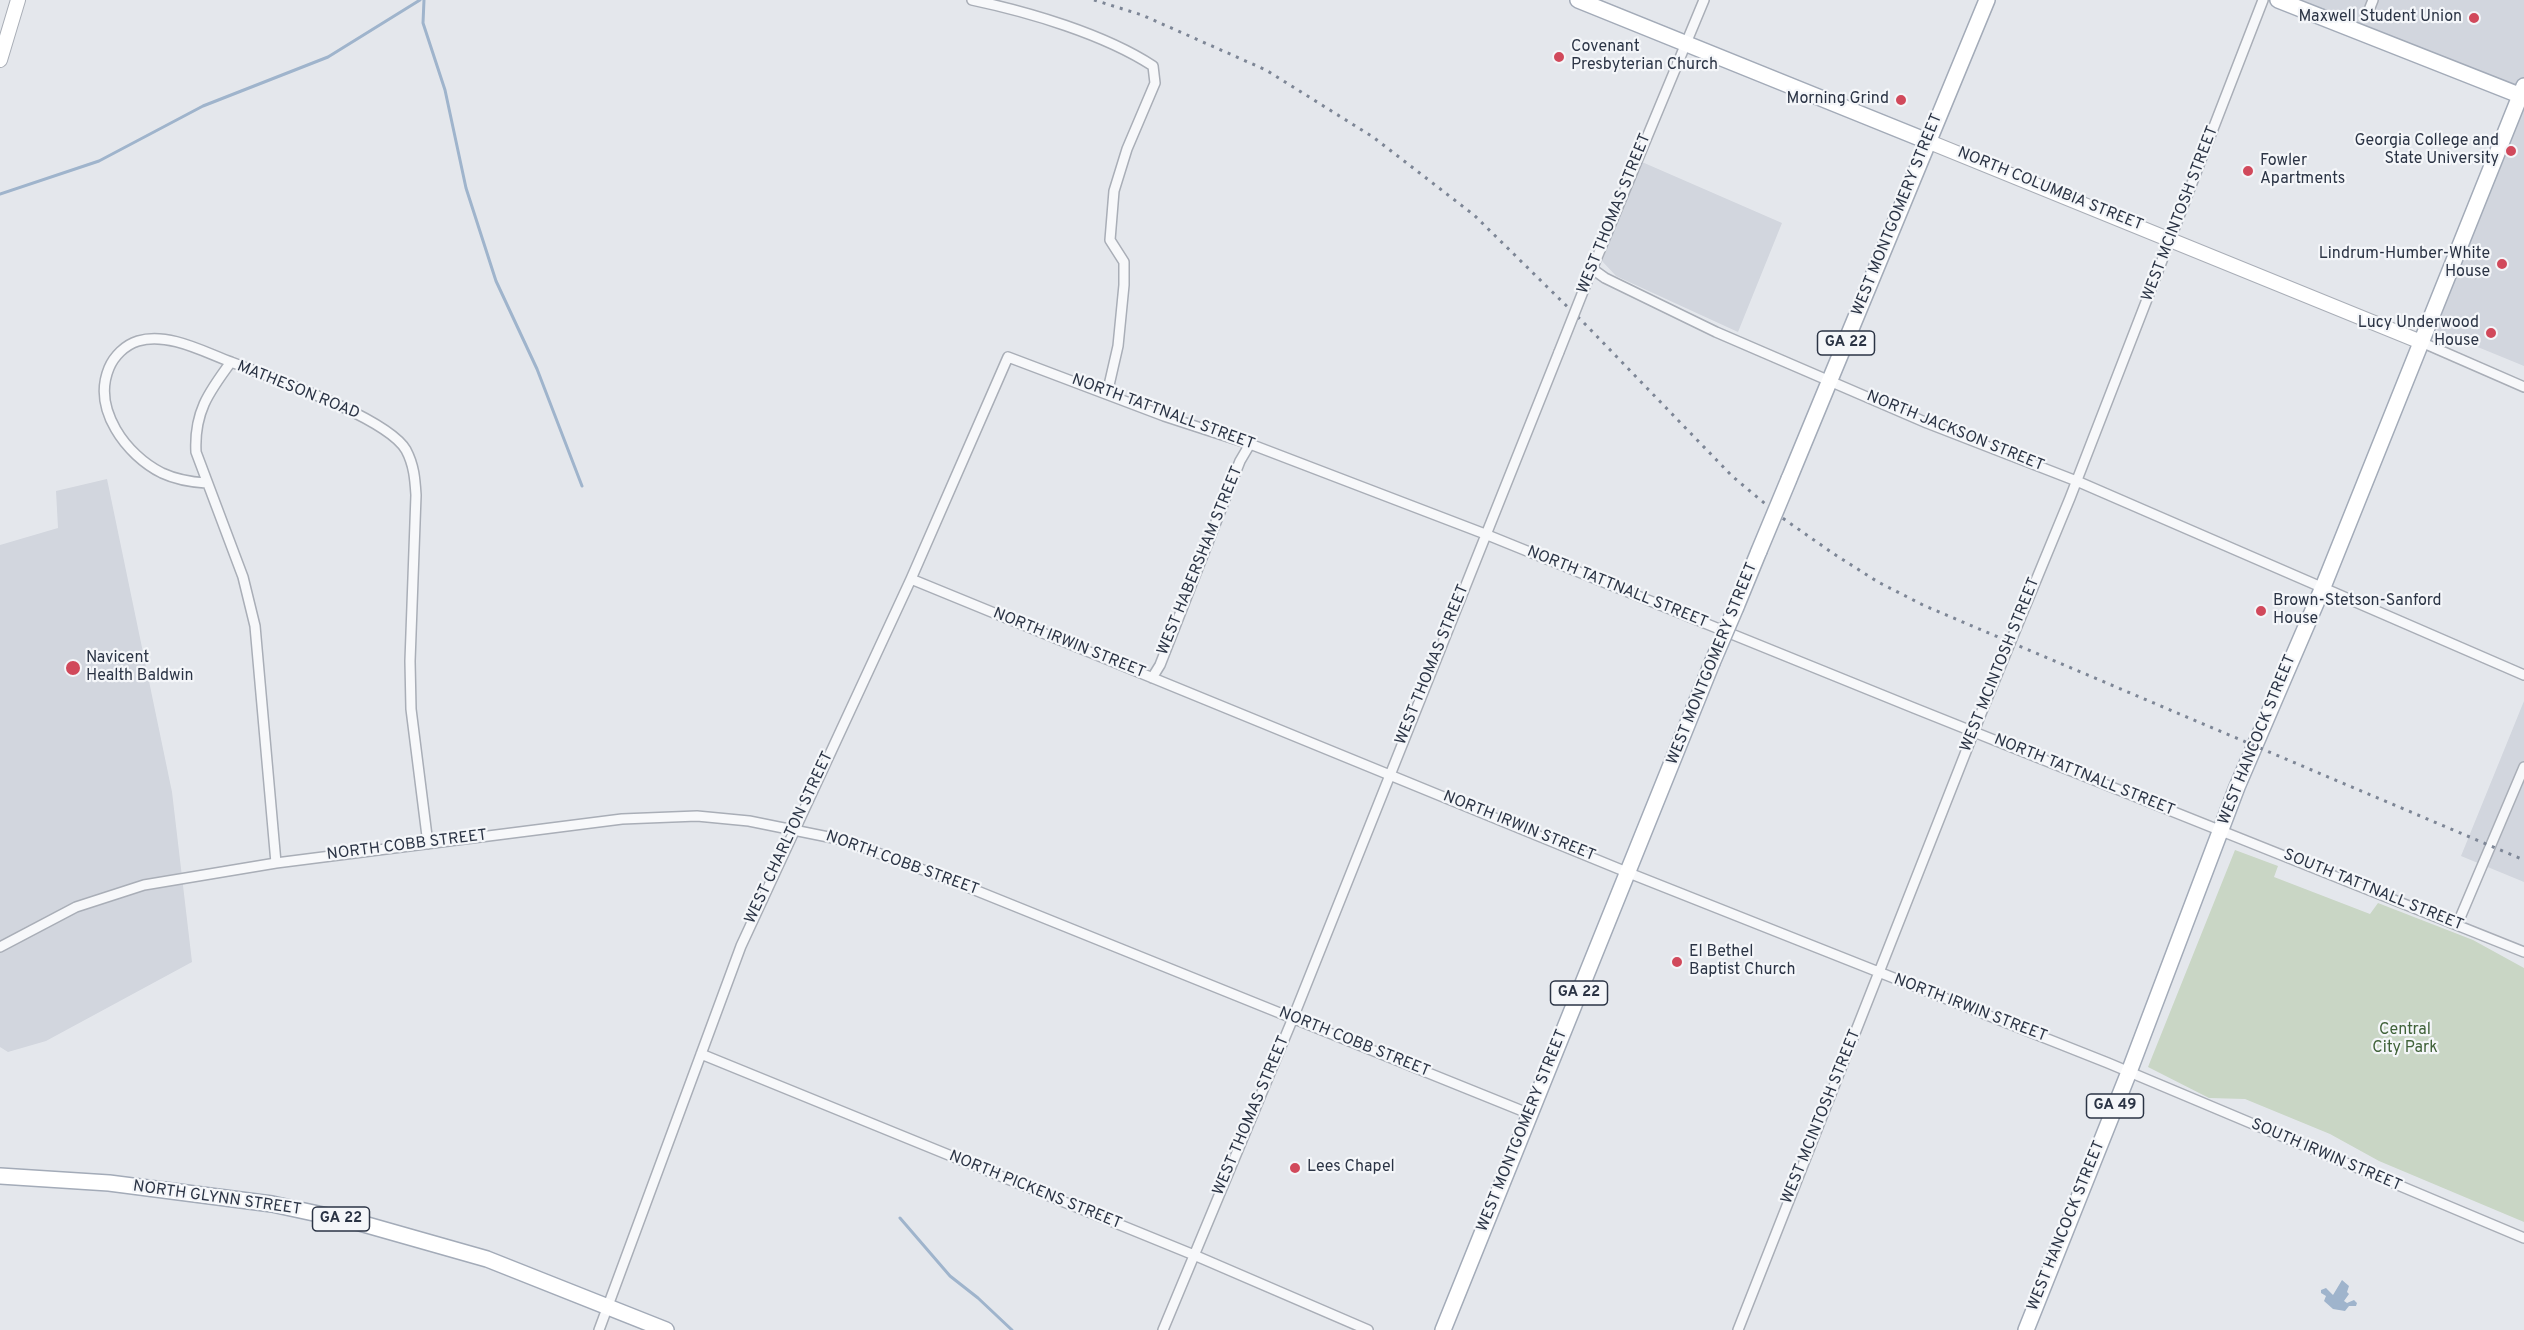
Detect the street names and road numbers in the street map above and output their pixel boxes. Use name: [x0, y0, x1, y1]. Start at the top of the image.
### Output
street label: WEST MONTGOMERY STREET: [1849, 111, 1947, 319]
street label: WEST MCINTOSH STREET: [2139, 124, 2223, 304]
street label: WEST THOMAS STREET: [1574, 131, 1656, 297]
street label: NORTH COLUMBIA STREET: [1954, 144, 2146, 236]
road number: GA 22: [1818, 331, 1874, 355]
street label: MATHESON ROAD: [234, 358, 362, 424]
street label: NORTH TATTNALL STREET: [1069, 371, 1257, 455]
street label: NORTH JACKSON STREET: [1863, 388, 2047, 476]
street label: WEST HABERSHAM STREET: [1154, 464, 1248, 658]
street label: NORTH TATTNALL STREET: [1524, 543, 1710, 633]
street label: WEST MONTGOMERY STREET: [1664, 560, 1762, 768]
street label: WEST MCINTOSH STREET: [1957, 575, 2045, 755]
street label: WEST THOMAS STREET: [1392, 582, 1474, 748]
street label: NORTH IRWIN STREET: [990, 605, 1148, 683]
street label: WEST HANCOCK STREET: [2215, 652, 2301, 828]
street label: NORTH TATTNALL STREET: [1991, 731, 2177, 821]
street label: WEST CHARLTON STREET: [742, 749, 838, 927]
street label: NORTH IRWIN STREET: [1440, 788, 1598, 866]
street label: NORTH COBB STREET: [326, 827, 488, 865]
street label: NORTH COBB STREET: [823, 827, 981, 901]
street label: SOUTH TATTNALL STREET: [2280, 846, 2466, 936]
street label: NORTH IRWIN STREET: [1891, 971, 2049, 1047]
road number: GA 22: [1550, 981, 1608, 1005]
street label: NORTH COBB STREET: [1276, 1004, 1432, 1082]
street label: WEST MONTGOMERY STREET: [1474, 1027, 1572, 1235]
street label: WEST MCINTOSH STREET: [1778, 1027, 1866, 1207]
street label: WEST THOMAS STREET: [1210, 1034, 1294, 1198]
road number: GA 49: [2086, 1094, 2144, 1118]
street label: SOUTH IRWIN STREET: [2248, 1116, 2404, 1196]
street label: WEST HANCOCK STREET: [2024, 1138, 2110, 1314]
street label: NORTH PICKENS STREET: [946, 1148, 1124, 1234]
street label: NORTH GLYNN STREET: [132, 1178, 302, 1220]
road number: GA 22: [312, 1207, 370, 1231]

